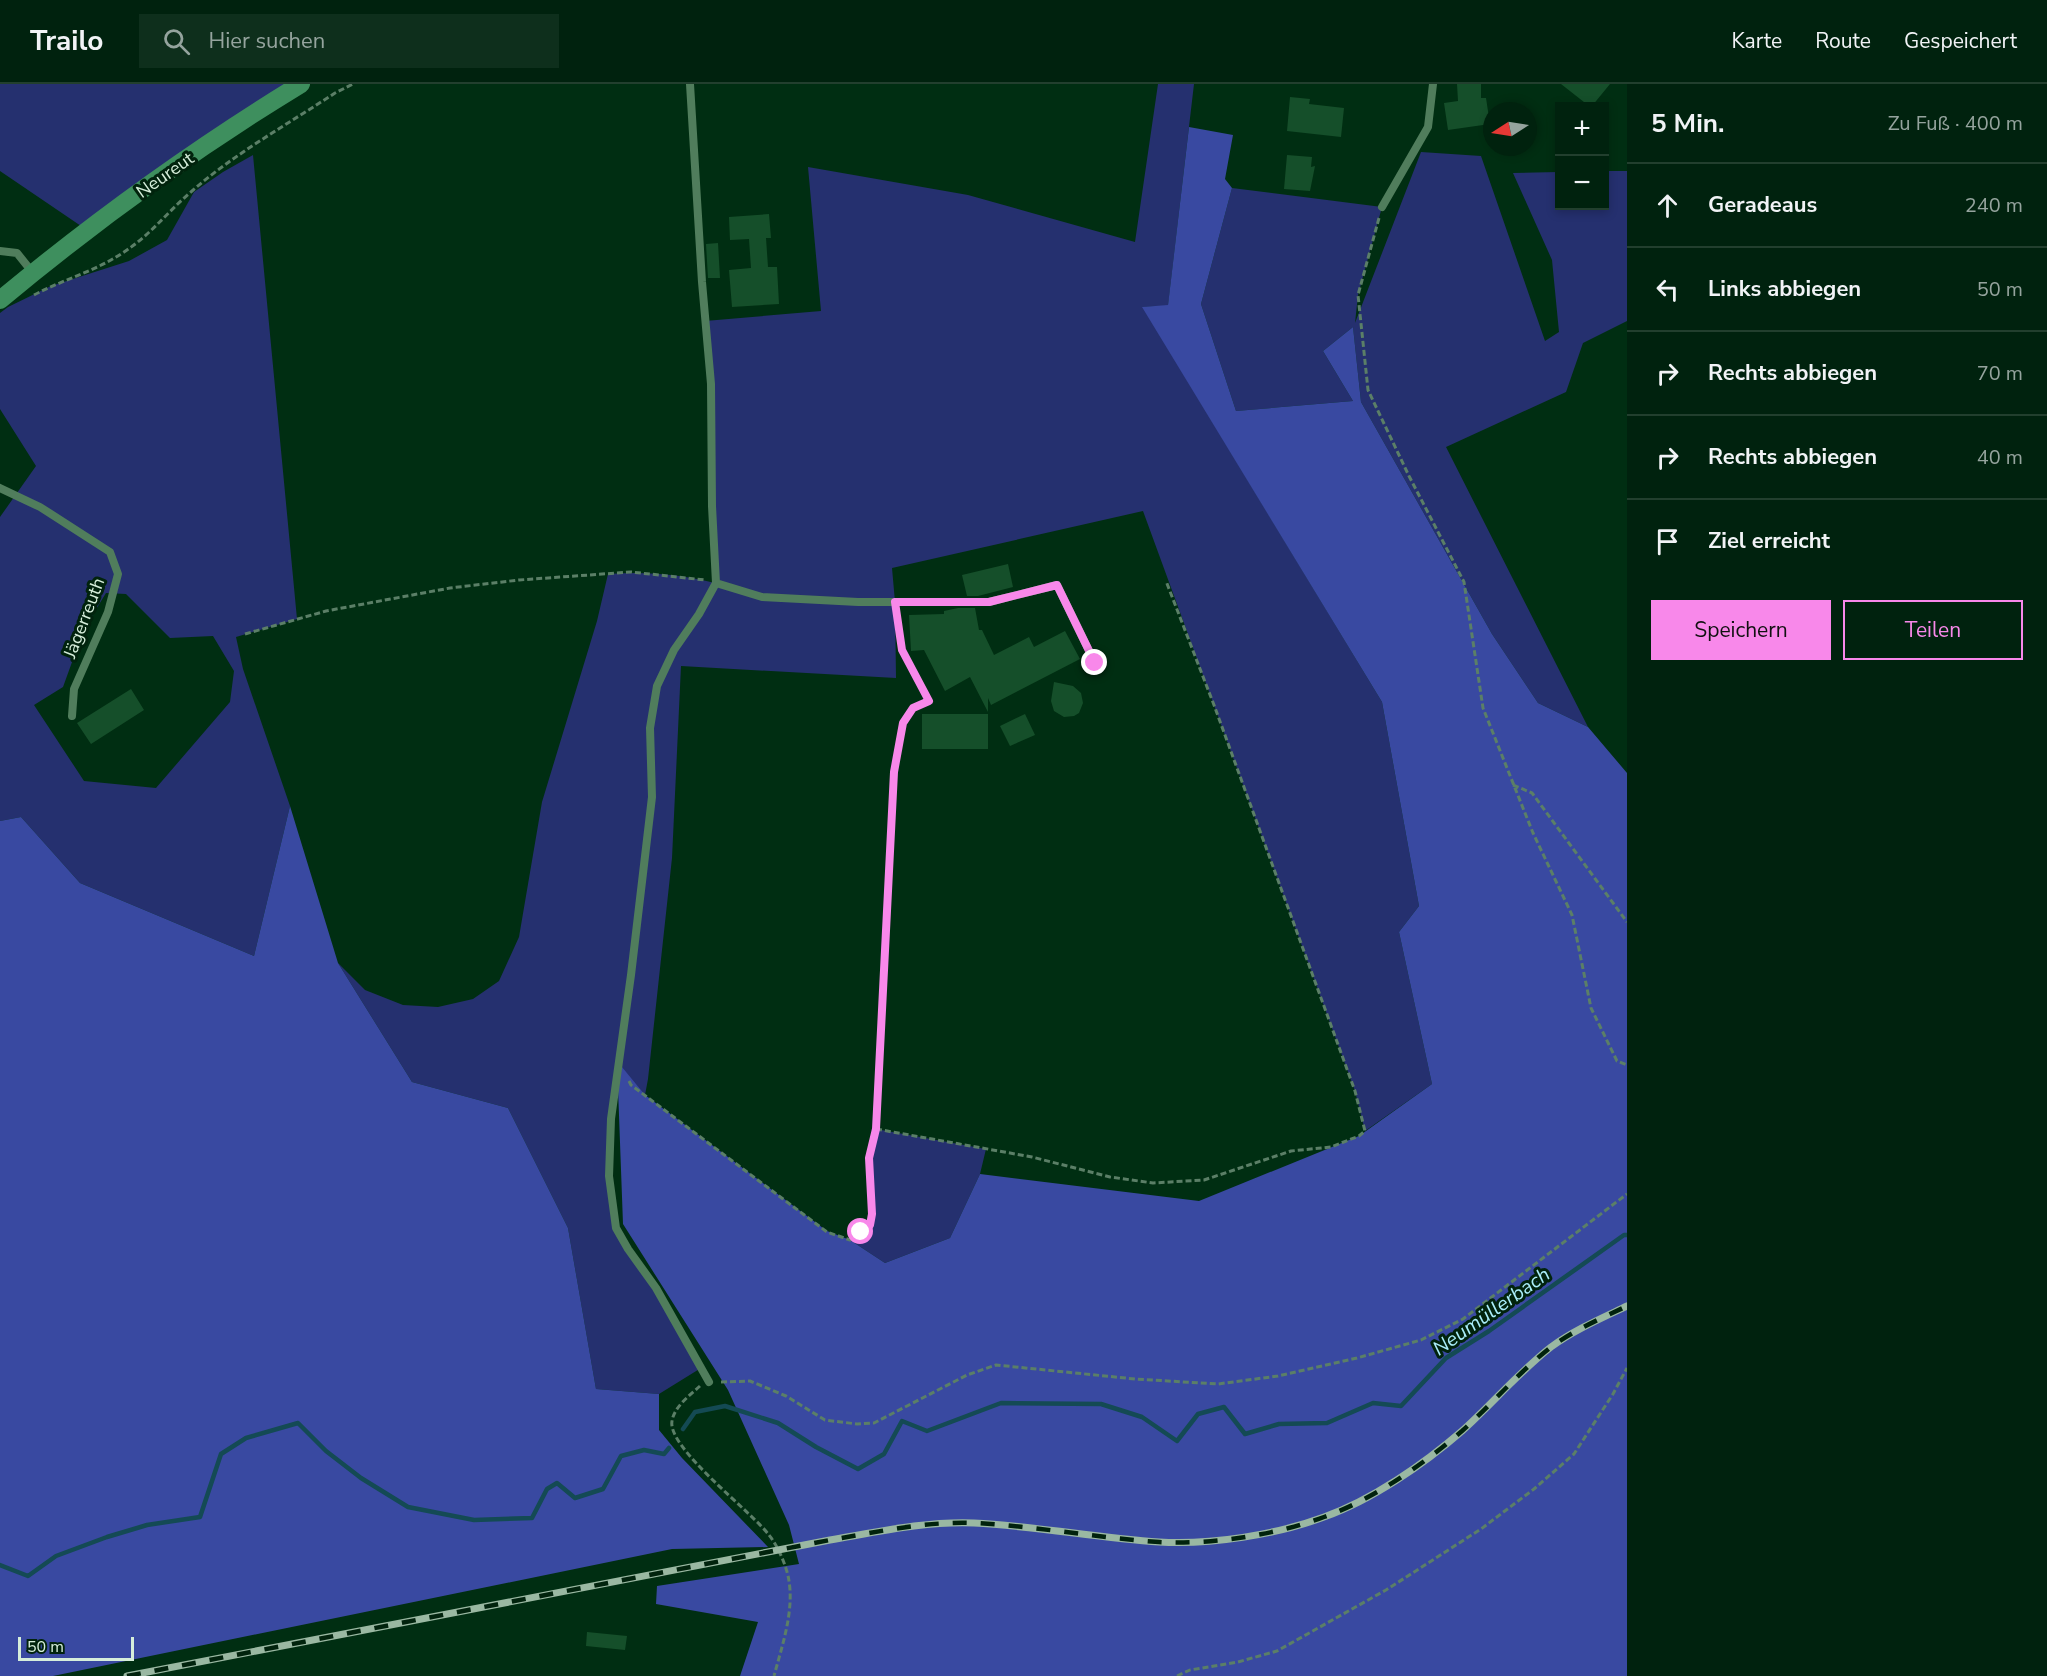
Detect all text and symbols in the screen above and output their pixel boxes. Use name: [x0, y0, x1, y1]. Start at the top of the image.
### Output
search box: [139, 14, 559, 68]
text: Trailo: [30, 22, 103, 60]
icon: search: [160, 25, 193, 58]
text: Hier suchen: [208, 26, 325, 56]
text: Karte: [1732, 27, 1782, 55]
text: Route: [1815, 27, 1871, 55]
text: Gespeichert: [1904, 27, 2017, 55]
north arrow: [1483, 102, 1537, 156]
map controls: [1555, 102, 1609, 210]
button: +: [1555, 102, 1609, 156]
text: 5 Min.: [1651, 106, 1724, 141]
text: Zu Fuß · 400 m: [1888, 110, 2023, 137]
street label: Neureut: [131, 146, 199, 204]
button: −: [1555, 156, 1609, 210]
icon: ahead: [1651, 189, 1684, 222]
text: Geradeaus: [1708, 190, 1817, 220]
text: 240 m: [1965, 192, 2023, 219]
icon: left: [1651, 273, 1684, 306]
text: Links abbiegen: [1708, 274, 1861, 304]
text: 50 m: [1977, 276, 2023, 303]
icon: right: [1651, 357, 1684, 390]
text: Rechts abbiegen: [1708, 358, 1877, 388]
text: 70 m: [1977, 360, 2023, 387]
icon: right: [1651, 441, 1684, 474]
text: Rechts abbiegen: [1708, 442, 1877, 472]
text: 40 m: [1977, 444, 2023, 471]
icon: arrive: [1651, 525, 1684, 558]
text: Ziel erreicht: [1708, 526, 1830, 556]
street label: Jägerreuth: [57, 574, 110, 663]
button: Speichern: [1651, 600, 1831, 660]
button: Teilen: [1843, 600, 2023, 660]
route end: [1081, 649, 1107, 675]
route start: [847, 1218, 873, 1244]
water label: Neumüllerbach: [1427, 1261, 1555, 1362]
scale bar: [18, 1634, 134, 1662]
text: 50 m: [27, 1636, 64, 1658]

